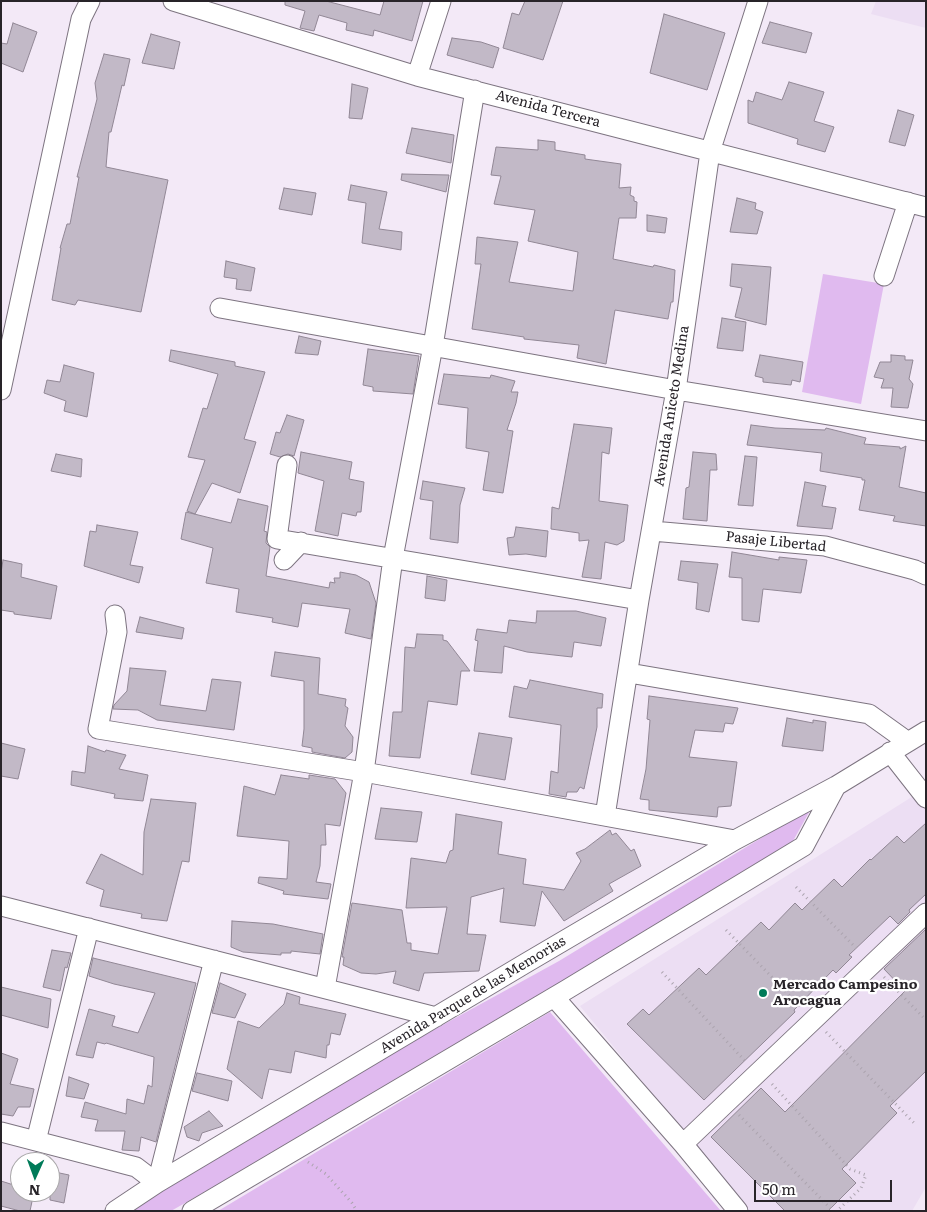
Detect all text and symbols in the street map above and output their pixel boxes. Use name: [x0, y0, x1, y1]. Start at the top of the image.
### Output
street label: Avenida Tercera: [494, 87, 602, 131]
street label: Avenida Aniceto Medina: [651, 324, 693, 488]
street label: Pasaje Libertad: [725, 528, 827, 556]
street label: Avenida Parque de las Memorias: [377, 933, 569, 1057]
place label: Mercado Campesino Arocagua: [773, 977, 917, 1010]
marker: Mercado Campesino Arocagua: [757, 987, 769, 999]
north arrow: [10, 1152, 60, 1202]
scale bar: [757, 1170, 894, 1202]
text: 50 m: [762, 1177, 796, 1200]
text: N: [28, 1181, 41, 1201]

